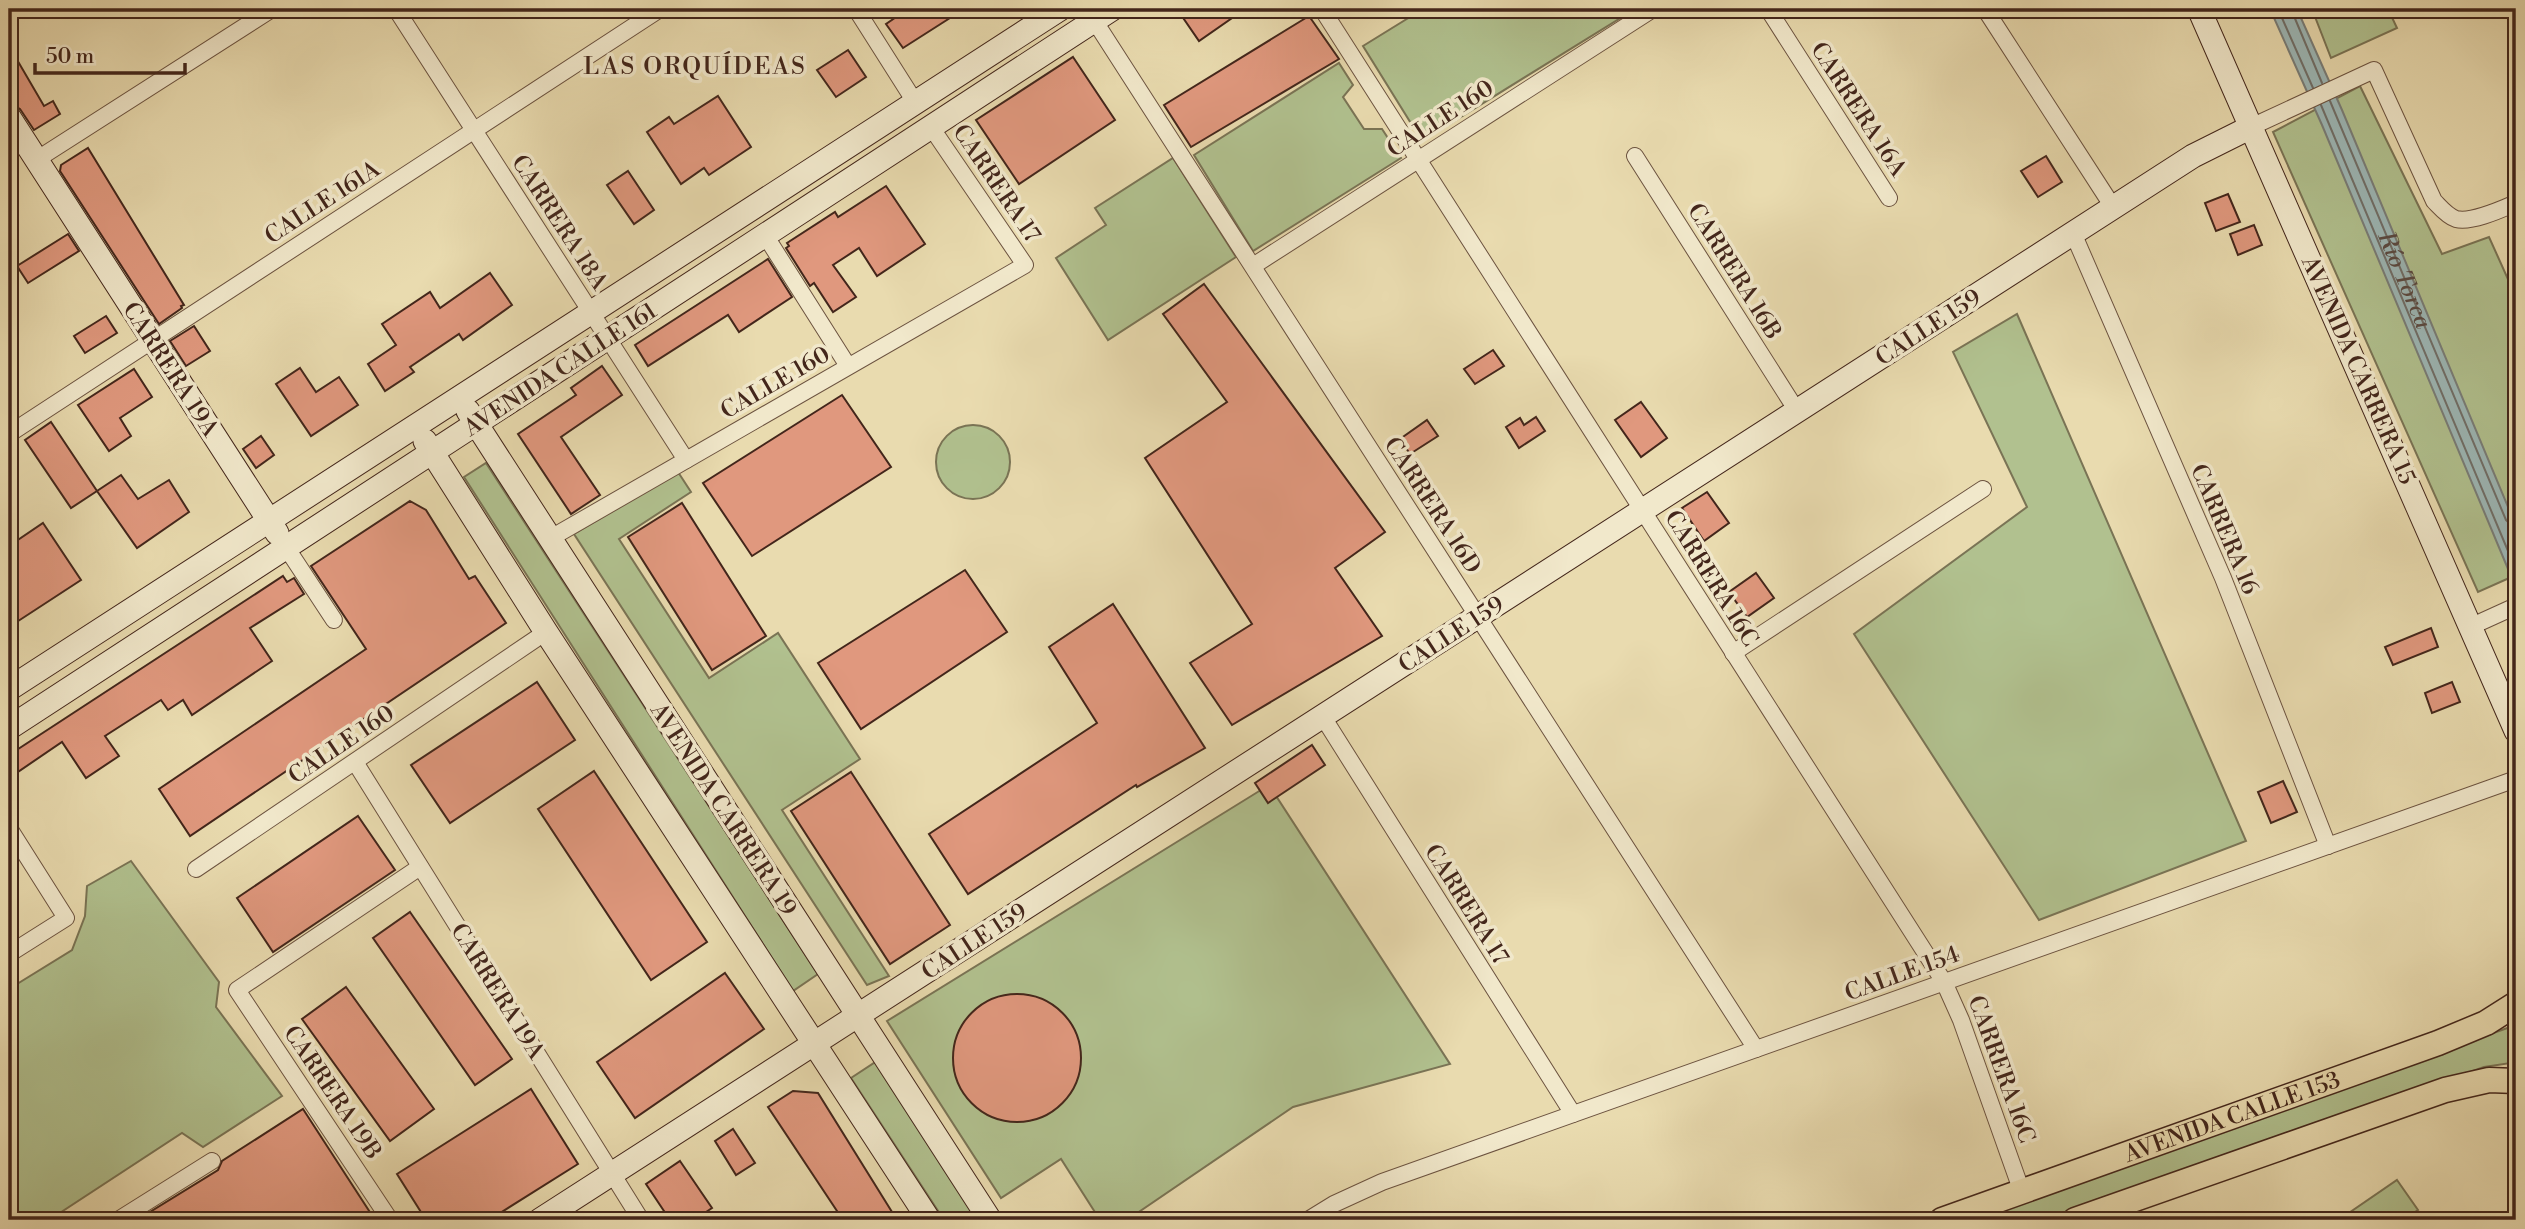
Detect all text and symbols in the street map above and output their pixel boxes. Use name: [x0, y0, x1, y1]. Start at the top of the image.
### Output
scale bar: [35, 32, 186, 76]
street label: CARRERA 16A: [1804, 37, 1913, 183]
text: 50 m: [46, 44, 94, 70]
district label: LAS ORQUÍDEAS: [583, 51, 807, 82]
street label: CALLE 160: [1382, 74, 1499, 164]
street label: CARRERA 17: [946, 119, 1046, 248]
street label: CARRERA 18A: [505, 150, 614, 296]
street label: CALLE 161A: [260, 155, 386, 250]
street label: CARRERA 16B: [1681, 198, 1787, 345]
water label: Río Torca: [2370, 226, 2438, 334]
street label: AVENIDA CARRERA 15: [2295, 251, 2421, 489]
street label: CALLE 159: [1871, 283, 1986, 372]
street label: CARRERA 19A: [116, 297, 225, 443]
street label: AVENIDA CALLE 161: [458, 297, 662, 443]
street label: CALLE 160: [716, 340, 835, 425]
street label: CARRERA 16D: [1378, 432, 1487, 579]
street label: CARRERA 16: [2184, 460, 2264, 599]
street label: CARRERA 16C: [1658, 505, 1764, 652]
street label: CALLE 159: [1394, 590, 1509, 679]
street label: AVENIDA CARRERA 19: [643, 697, 802, 921]
street label: CALLE 160: [283, 699, 400, 790]
street label: CARRERA 17: [1418, 839, 1514, 970]
street label: CALLE 159: [917, 897, 1032, 986]
street label: CARRERA 19A: [444, 918, 551, 1066]
street label: CALLE 154: [1841, 940, 1964, 1008]
street label: CARRERA 16C: [1961, 992, 2041, 1147]
street label: CARRERA 19B: [277, 1020, 387, 1165]
street label: AVENIDA CALLE 153: [2120, 1066, 2344, 1169]

